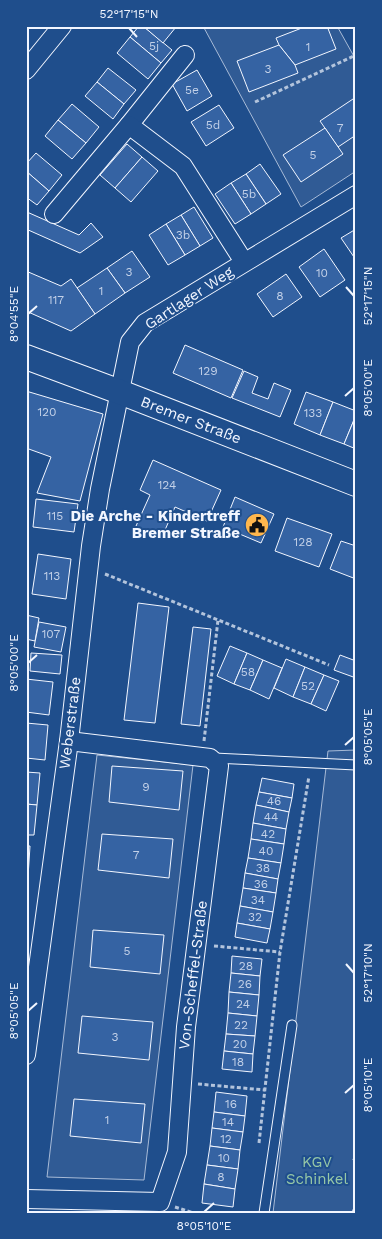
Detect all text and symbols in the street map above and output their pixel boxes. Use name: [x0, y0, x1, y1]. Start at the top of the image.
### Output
text: 52°17'15"N: [99, 7, 159, 21]
house number: 5j: [149, 39, 159, 53]
house number: 1: [306, 40, 310, 54]
house number: 3: [265, 62, 272, 76]
house number: 5e: [185, 83, 199, 97]
house number: 5d: [206, 118, 220, 132]
house number: 7: [337, 121, 344, 135]
house number: 5: [310, 148, 317, 162]
house number: 5b: [242, 187, 256, 201]
house number: 3b: [176, 228, 190, 242]
street label: Gartlager Weg: [141, 263, 237, 333]
house number: 3: [126, 265, 133, 279]
house number: 10: [316, 266, 328, 280]
text: 52°17'15"N: [361, 266, 375, 326]
house number: 1: [99, 284, 103, 298]
text: 8°04'55"E: [7, 285, 21, 342]
house number: 8: [276, 289, 284, 303]
house number: 117: [48, 293, 64, 307]
text: 8°05'00"E: [361, 359, 375, 417]
house number: 129: [198, 364, 218, 378]
street label: Bremer Straße: [138, 393, 244, 447]
house number: 120: [37, 405, 57, 419]
house number: 133: [304, 406, 322, 420]
house number: 124: [158, 478, 176, 492]
place label: Die Arche - Kindertreff Bremer Straße: [71, 507, 241, 542]
house number: 115: [47, 509, 63, 523]
public building icon: Die Arche - Kindertreff Bremer Straße: [244, 512, 270, 538]
house number: 128: [293, 535, 313, 549]
house number: 113: [44, 569, 60, 583]
house number: 107: [42, 627, 61, 641]
text: 8°05'00"E: [7, 634, 21, 692]
house number: 58: [241, 665, 255, 679]
street label: Weberstraße: [55, 676, 85, 770]
house number: 52: [301, 679, 315, 693]
text: 8°05'05"E: [361, 708, 375, 766]
house number: 9: [142, 780, 150, 794]
house number: 46: [267, 794, 281, 808]
house number: 44: [264, 810, 278, 824]
house number: 42: [261, 827, 275, 841]
house number: 40: [259, 844, 273, 858]
house number: 7: [133, 848, 140, 862]
house number: 38: [256, 861, 270, 875]
house number: 36: [254, 877, 268, 891]
house number: 34: [251, 893, 265, 907]
street label: Von-Scheffel-Straße: [175, 899, 211, 1051]
house number: 32: [248, 910, 262, 924]
text: 52°17'10"N: [361, 943, 375, 1003]
house number: 5: [124, 944, 131, 958]
house number: 28: [239, 959, 253, 973]
house number: 26: [238, 977, 252, 991]
text: 8°05'05"E: [7, 982, 21, 1040]
house number: 24: [236, 997, 250, 1011]
house number: 22: [234, 1018, 248, 1032]
house number: 3: [112, 1030, 119, 1044]
house number: 20: [233, 1037, 247, 1051]
house number: 18: [232, 1055, 244, 1069]
text: 8°05'10"E: [361, 1057, 375, 1112]
house number: 16: [225, 1097, 237, 1111]
house number: 1: [105, 1113, 109, 1127]
house number: 14: [222, 1115, 234, 1129]
house number: 12: [220, 1132, 232, 1146]
house number: 10: [218, 1151, 230, 1165]
park label: KGV Schinkel: [286, 1153, 348, 1188]
house number: 8: [217, 1170, 225, 1184]
text: 8°05'10"E: [177, 1219, 232, 1233]

